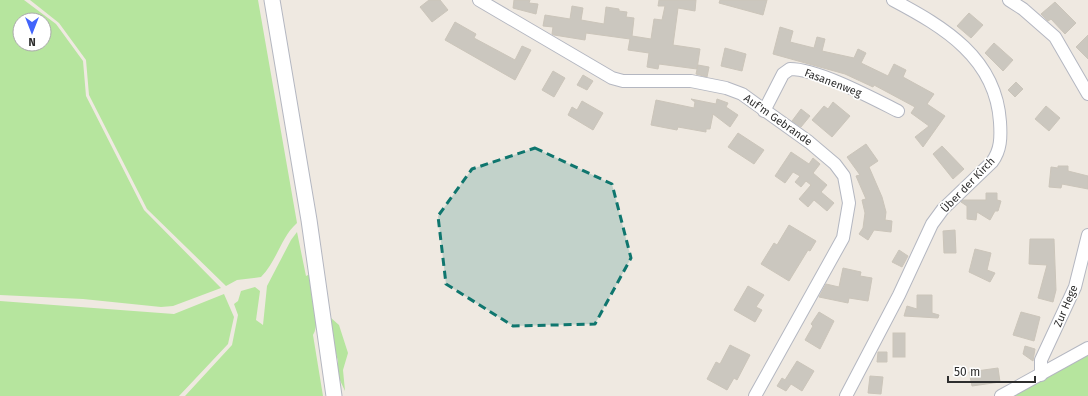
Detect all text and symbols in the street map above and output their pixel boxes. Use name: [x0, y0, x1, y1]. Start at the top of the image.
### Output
north arrow: [12, 12, 52, 52]
text: N: [28, 35, 36, 48]
street label: Fasanenweg: [803, 66, 864, 100]
street label: Auf'm Gebrande: [741, 92, 815, 148]
street label: Über der Kirch: [938, 154, 998, 215]
street label: Zur Hege: [1051, 283, 1081, 329]
scale bar: [948, 358, 1035, 384]
text: 50 m: [954, 365, 980, 379]

